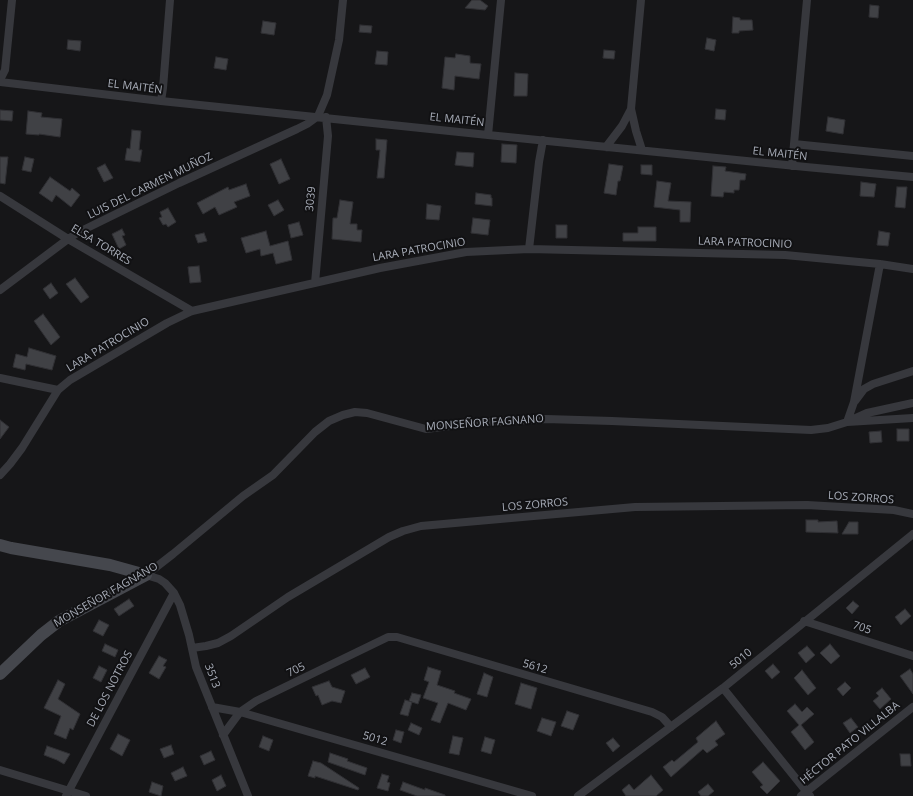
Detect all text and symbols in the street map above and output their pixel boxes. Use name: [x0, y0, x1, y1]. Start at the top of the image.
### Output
street label: EL MAITÉN: [107, 77, 163, 97]
street label: EL MAITÉN: [429, 111, 485, 129]
street label: EL MAITÉN: [752, 145, 808, 163]
street label: LUIS DEL CARMEN MUÑOZ: [85, 150, 215, 222]
street label: 3039: [303, 186, 319, 212]
street label: ELSA TORRES: [68, 222, 134, 268]
street label: LARA PATROCINIO: [371, 235, 467, 265]
street label: LARA PATROCINIO: [698, 235, 792, 251]
street label: LARA PATROCINIO: [64, 315, 152, 375]
street label: MONSEÑOR FAGNANO: [426, 412, 544, 434]
street label: LOS ZORROS: [828, 489, 894, 507]
street label: LOS ZORROS: [501, 496, 569, 514]
street label: MONSEÑOR FAGNANO: [52, 560, 160, 630]
street label: 705: [851, 619, 873, 637]
street label: 5010: [727, 646, 755, 672]
street label: DE LOS NOTROS: [84, 649, 136, 729]
street label: 5612: [521, 657, 549, 677]
street label: 705: [285, 660, 307, 680]
street label: 3513: [201, 662, 223, 690]
street label: HÉCTOR PATO VILLALBA: [798, 699, 902, 787]
street label: 5012: [361, 729, 389, 749]

